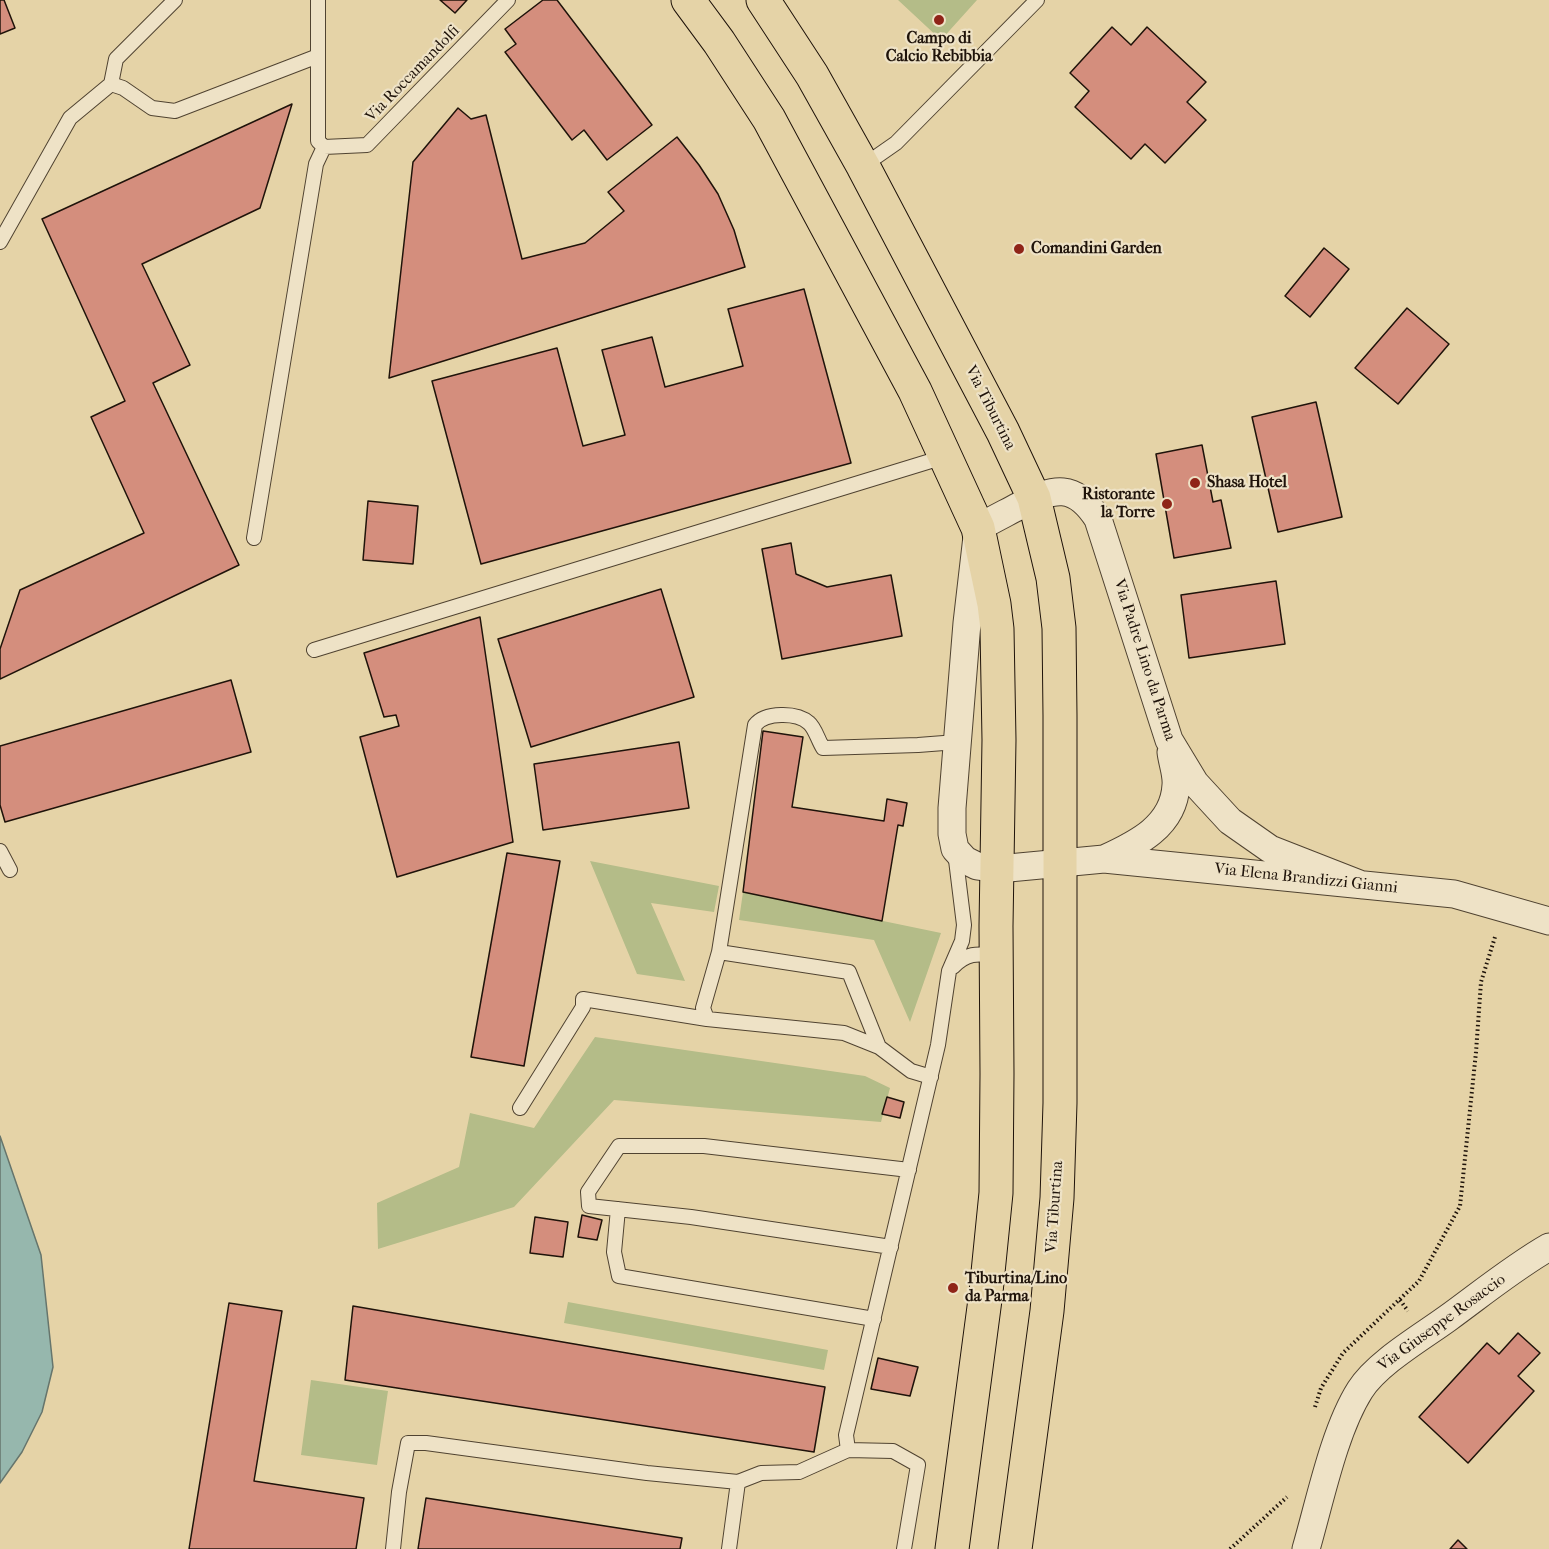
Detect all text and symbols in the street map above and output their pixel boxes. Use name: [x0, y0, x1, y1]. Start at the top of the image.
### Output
marker: Campo di Calcio Rebibbia: [932, 13, 946, 27]
street label: Via Roccamandolfi: [362, 22, 464, 126]
place label: Campo di Calcio Rebibbia: [886, 29, 992, 67]
place label: Comandini Garden: [1031, 239, 1162, 259]
marker: Comandini Garden: [1012, 242, 1026, 256]
street label: Via Tiburtina: [960, 362, 1020, 454]
place label: Shasa Hotel: [1207, 473, 1287, 493]
marker: Shasa Hotel: [1188, 476, 1202, 490]
place label: Ristorante la Torre: [1082, 485, 1155, 523]
marker: Ristorante la Torre: [1160, 497, 1174, 511]
street label: Via Padre Lino da Parma: [1109, 577, 1179, 743]
street label: Via Elena Brandizzi Gianni: [1213, 860, 1399, 898]
street label: Via Tiburtina: [1042, 1160, 1068, 1254]
place label: Tiburtina/Lino da Parma: [965, 1269, 1067, 1307]
street label: Via Giuseppe Rosaccio: [1374, 1270, 1510, 1376]
marker: Tiburtina/Lino da Parma: [946, 1281, 960, 1295]

